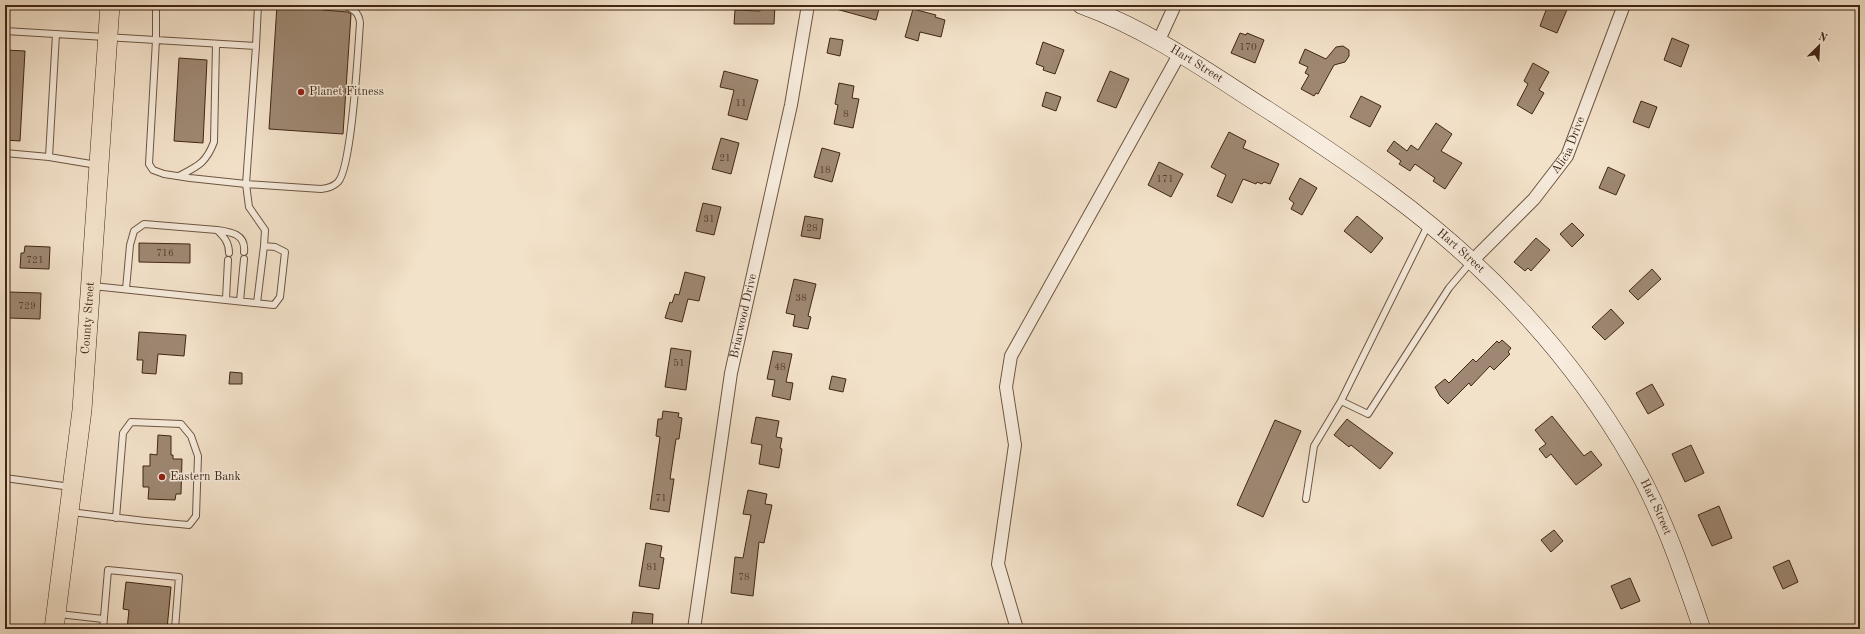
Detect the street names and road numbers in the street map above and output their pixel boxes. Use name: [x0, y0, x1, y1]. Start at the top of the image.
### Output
street label: Hart Street: [1168, 43, 1225, 85]
street label: Alicia Drive: [1549, 115, 1587, 176]
street label: Hart Street: [1434, 227, 1487, 276]
street label: Briarwood Drive: [728, 272, 759, 360]
street label: County Street: [80, 281, 97, 355]
street label: Hart Street: [1638, 477, 1673, 537]

